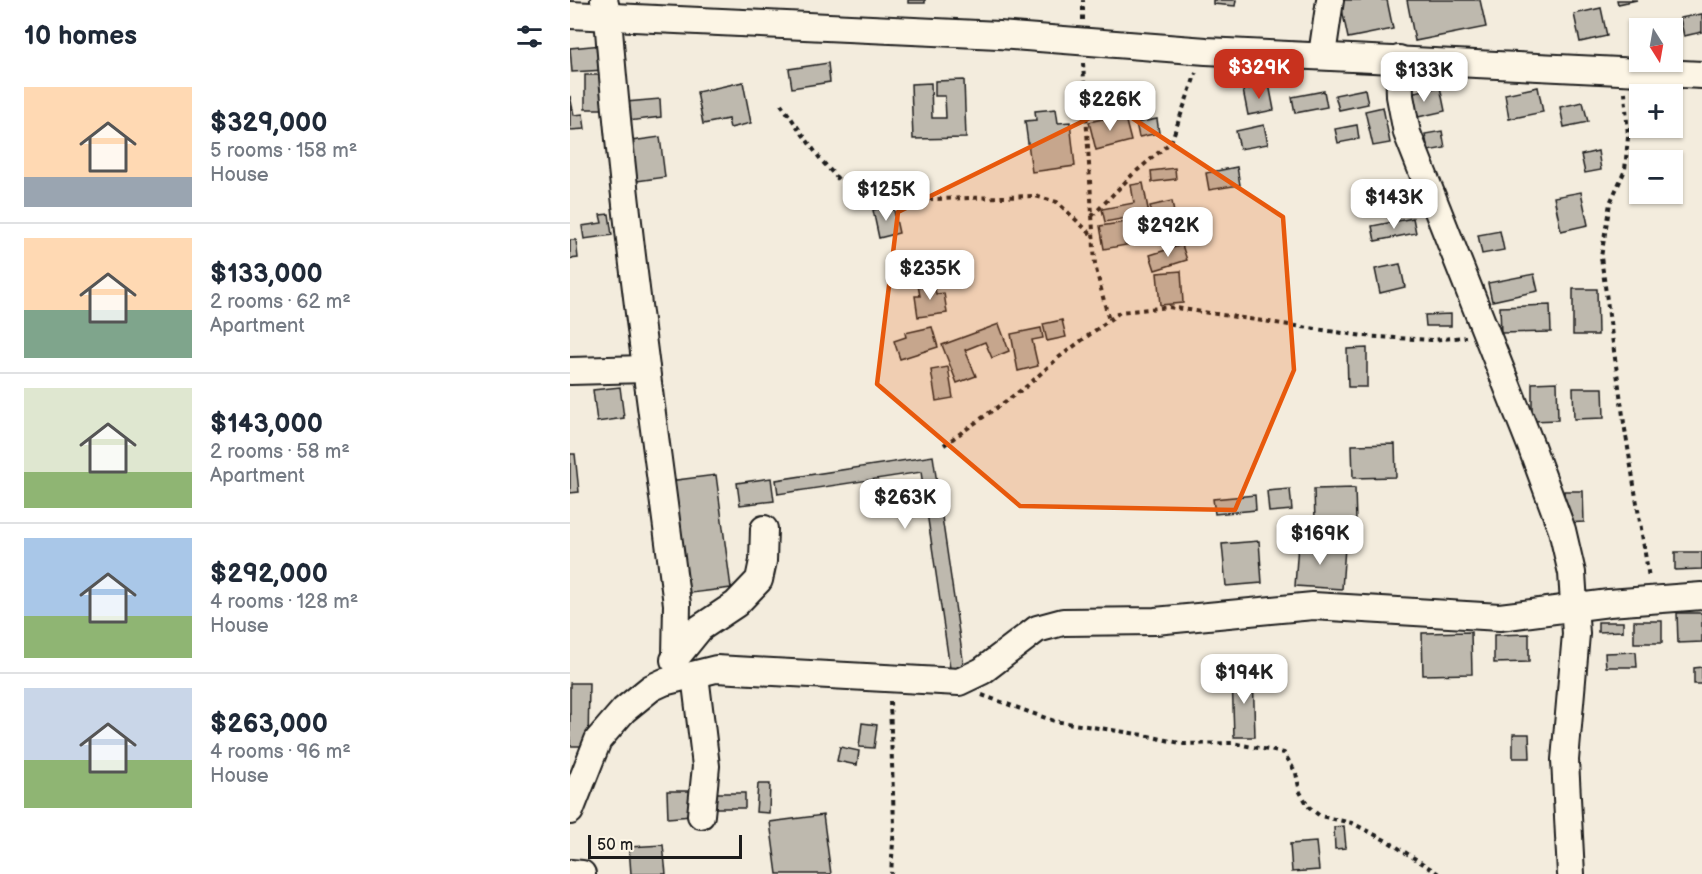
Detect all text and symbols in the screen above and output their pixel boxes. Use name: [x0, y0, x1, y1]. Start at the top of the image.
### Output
north arrow: [1629, 18, 1683, 72]
map controls: [1629, 18, 1683, 204]
icon: filters: [513, 20, 546, 53]
text: 10 homes: [24, 21, 137, 52]
pin: $329K: [1217, 49, 1301, 100]
pin: $133K: [1382, 52, 1466, 103]
text: $329K: [1228, 56, 1290, 80]
text: $133K: [1395, 59, 1453, 83]
pin: $226K: [1068, 81, 1152, 132]
button: +: [1629, 84, 1683, 138]
text: $226K: [1079, 88, 1141, 112]
text: $329,000: [210, 108, 328, 139]
icon: home: [72, 111, 144, 183]
text: 5 rooms · 158 m²: [210, 139, 357, 163]
button: −: [1629, 150, 1683, 204]
text: House: [210, 163, 269, 187]
pin: $125K: [844, 171, 928, 222]
text: $125K: [857, 178, 915, 202]
pin: $143K: [1352, 179, 1436, 230]
text: $143K: [1365, 186, 1423, 210]
pin: $292K: [1126, 207, 1210, 258]
text: $292K: [1137, 214, 1199, 238]
pin: $235K: [888, 250, 972, 301]
text: $235K: [899, 257, 961, 281]
text: $133,000: [210, 259, 323, 290]
icon: home: [72, 262, 144, 334]
text: 2 rooms · 62 m²: [210, 290, 351, 314]
text: Apartment: [210, 314, 305, 338]
text: $143,000: [210, 409, 323, 440]
icon: home: [72, 412, 144, 484]
text: 2 rooms · 58 m²: [210, 440, 350, 464]
text: Apartment: [210, 464, 305, 488]
pin: $263K: [863, 479, 947, 530]
text: $263K: [874, 486, 936, 510]
pin: $169K: [1278, 515, 1362, 566]
text: $169K: [1290, 522, 1350, 546]
text: $292,000: [210, 559, 328, 590]
icon: home: [72, 562, 144, 634]
text: 4 rooms · 128 m²: [210, 590, 358, 614]
text: House: [210, 614, 269, 638]
pin: $194K: [1202, 654, 1286, 705]
text: $194K: [1215, 661, 1273, 685]
text: $263,000: [210, 709, 328, 740]
icon: home: [72, 712, 144, 784]
text: 4 rooms · 96 m²: [210, 740, 351, 764]
text: House: [210, 764, 269, 788]
scale bar: [588, 832, 742, 860]
text: 50 m: [597, 836, 633, 855]

